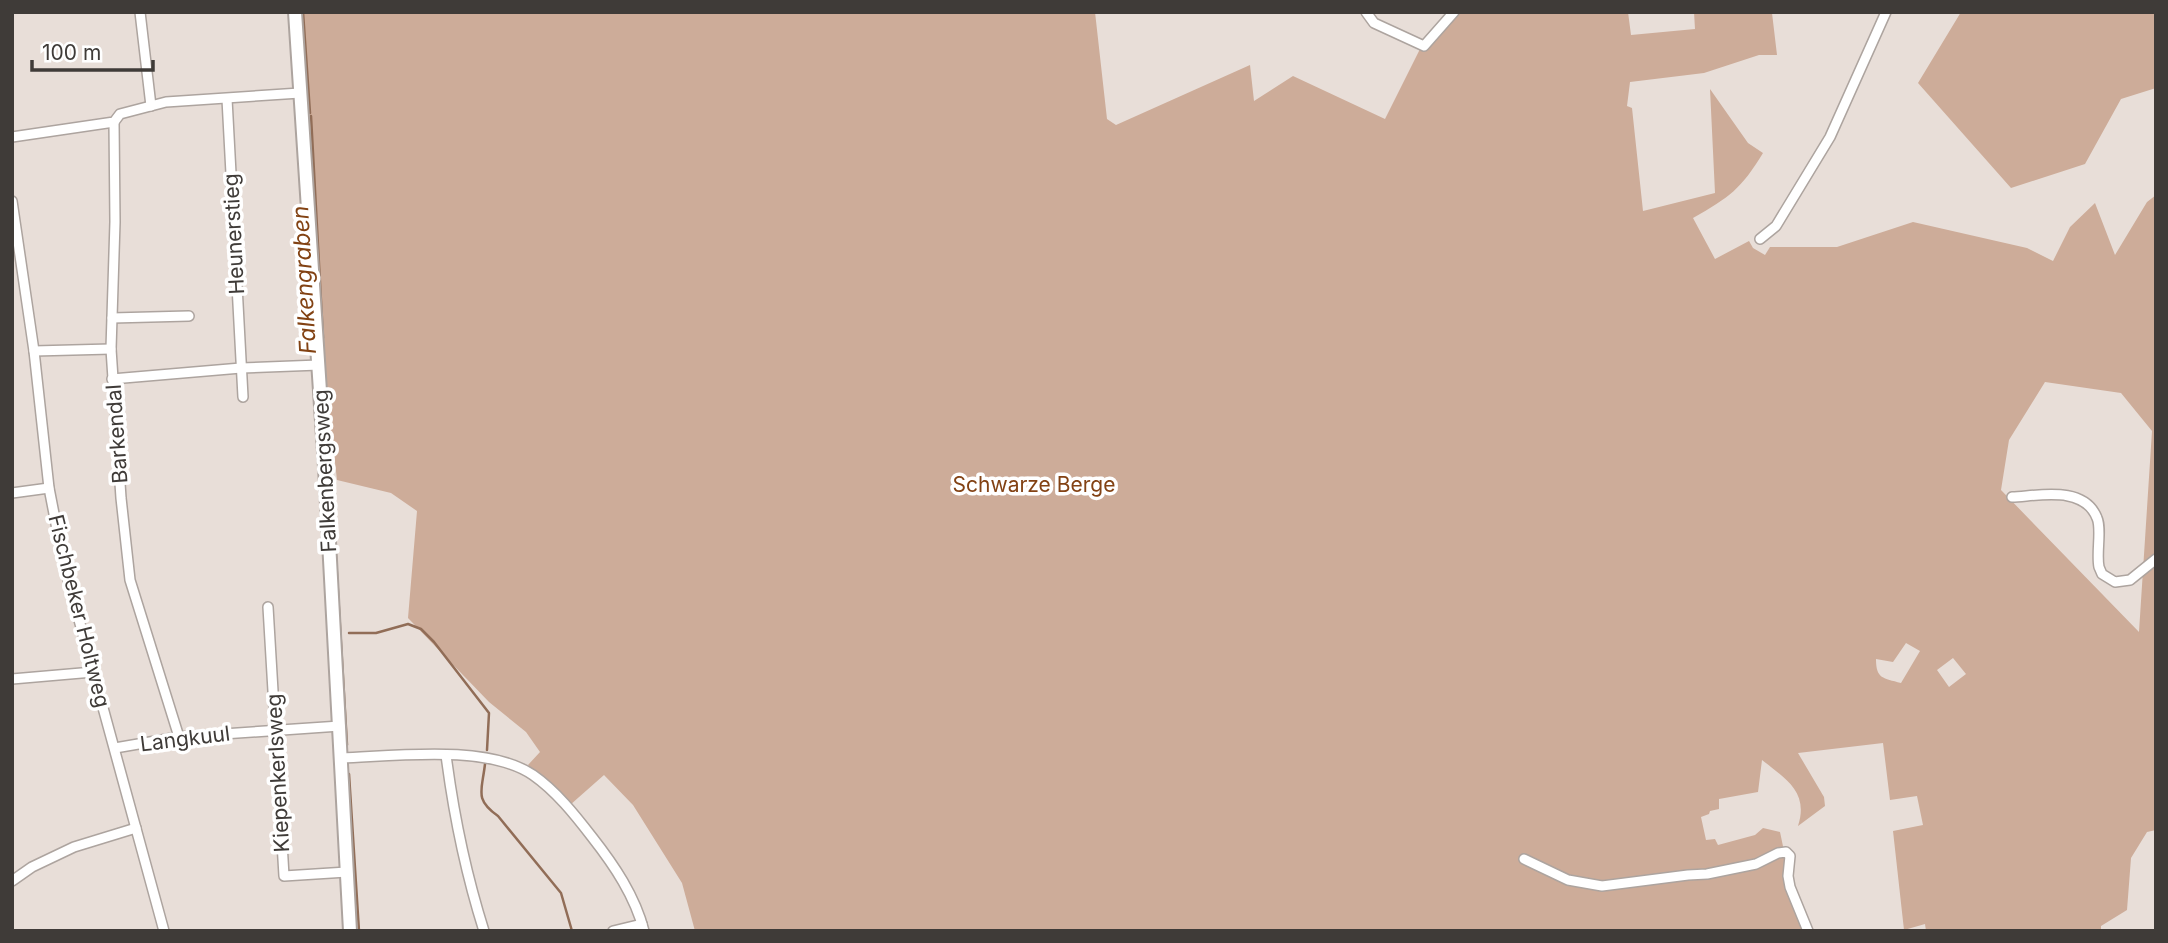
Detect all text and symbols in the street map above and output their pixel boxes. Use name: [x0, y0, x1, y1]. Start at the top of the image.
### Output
scale bar: [32, 28, 152, 72]
text: 100 m: [42, 40, 101, 65]
street label: Heunerstieg: [218, 173, 249, 295]
water label: Falkengraben: [286, 205, 322, 355]
street label: Barkendal: [101, 384, 132, 484]
street label: Falkenbergsweg: [308, 389, 341, 553]
park label: Schwarze Berge: [953, 472, 1115, 497]
street label: Fischbeker Holtweg: [43, 512, 116, 710]
street label: Kiepenkerlsweg: [261, 693, 294, 853]
street label: Langkuul: [139, 721, 231, 756]

